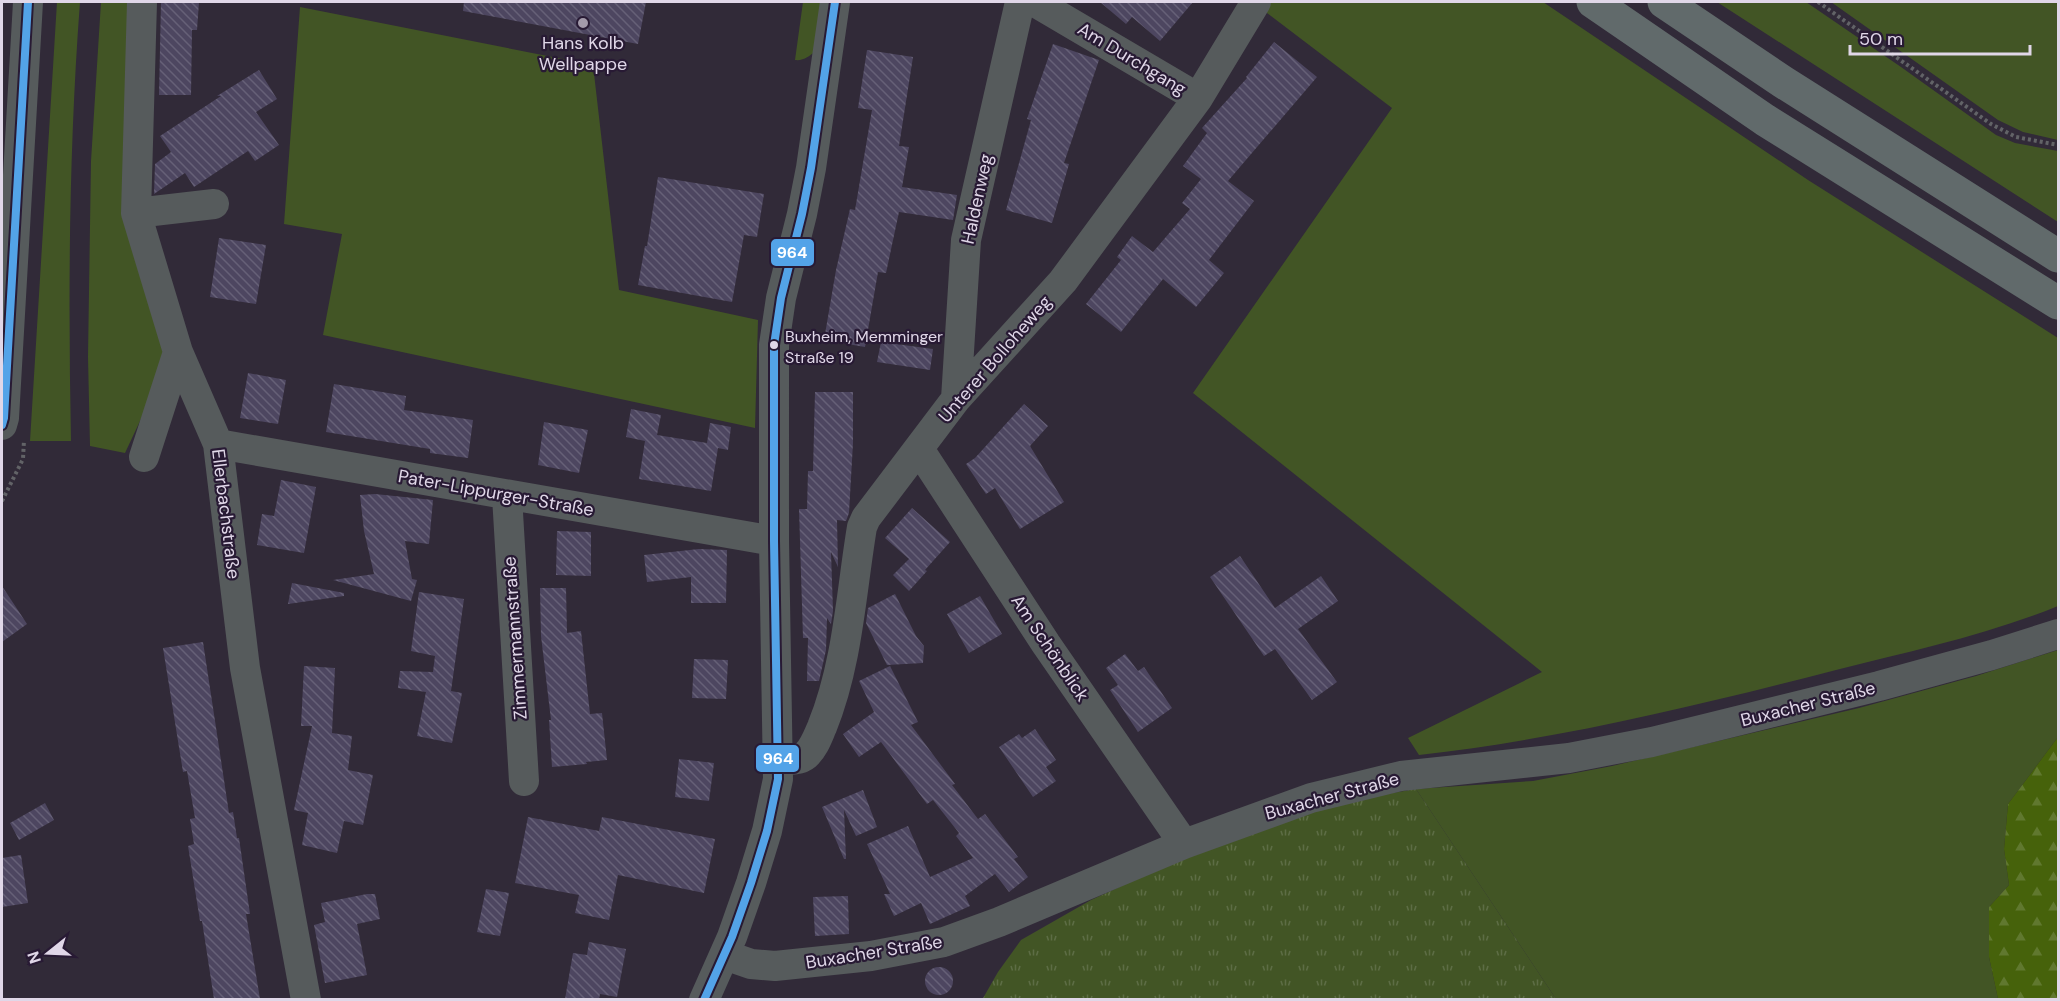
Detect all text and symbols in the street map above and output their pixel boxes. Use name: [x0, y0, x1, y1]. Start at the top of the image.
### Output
marker: Hans Kolb Wellpappe: [576, 16, 590, 30]
street label: Am Durchgang: [1073, 17, 1191, 101]
scale bar: [1850, 18, 2030, 56]
text: 50 m: [1859, 27, 1903, 51]
place label: Hans Kolb Wellpappe: [539, 31, 627, 76]
street label: Haldenweg: [956, 152, 998, 246]
line badge: 964: [770, 238, 815, 267]
text: 964: [777, 242, 807, 263]
street label: Unterer Bolloheweg: [933, 290, 1057, 428]
place label: Buxheim, Memminger Straße 19: [785, 326, 943, 368]
marker: Buxheim, Memminger Straße 19: [768, 339, 780, 351]
street label: Ellerbachstraße: [206, 448, 246, 580]
street label: Pater-Lippurger-Straße: [396, 464, 596, 522]
street label: Zimmermannstraße: [497, 556, 533, 720]
street label: Am Schönblick: [1005, 590, 1095, 706]
street label: Buxacher Straße: [1738, 676, 1878, 732]
line badge: 964: [755, 744, 800, 773]
text: 964: [763, 748, 793, 769]
street label: Buxacher Straße: [1262, 767, 1402, 825]
north arrow: [18, 923, 78, 983]
street label: Buxacher Straße: [804, 929, 944, 975]
text: N: [22, 949, 46, 966]

